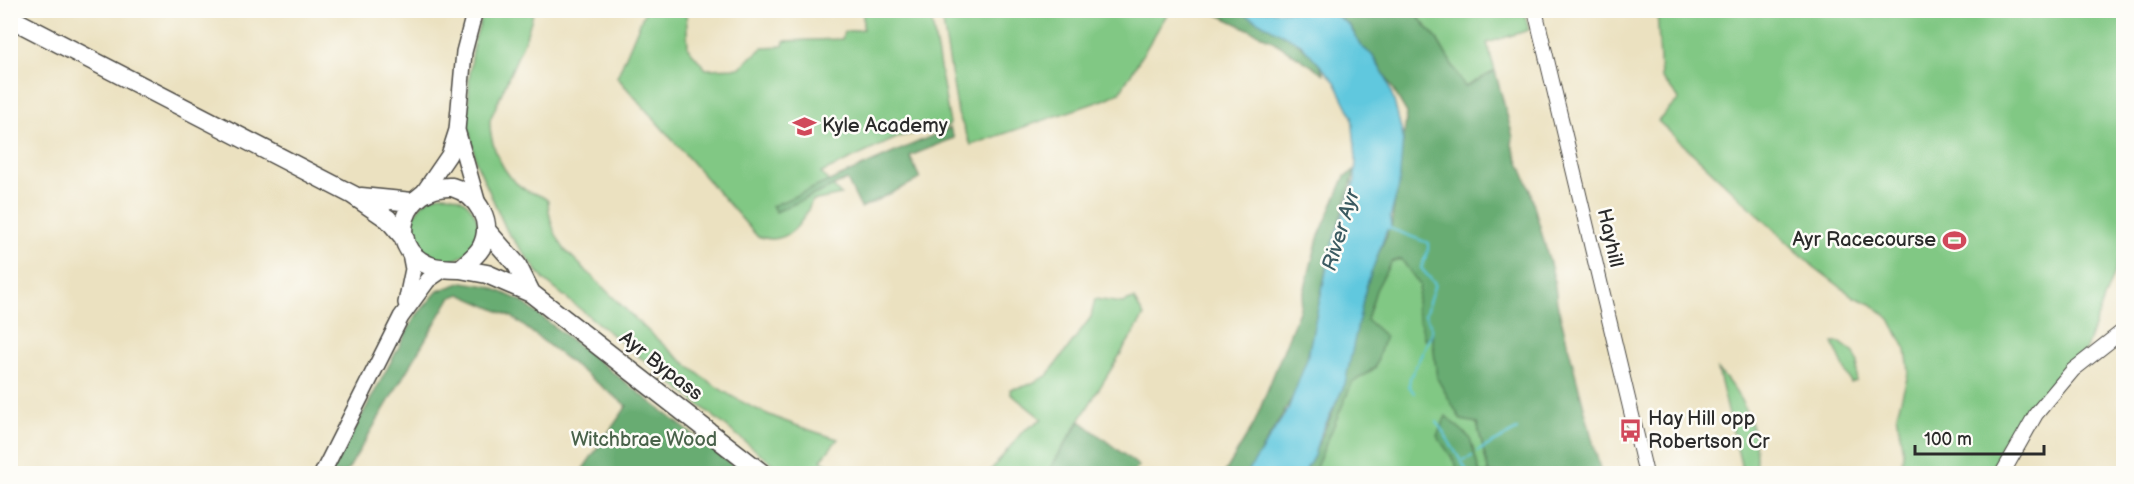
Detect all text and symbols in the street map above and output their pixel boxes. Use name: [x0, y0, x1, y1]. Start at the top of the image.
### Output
school or university icon: Kyle Academy: [791, 113, 817, 139]
place label: Kyle Academy: [822, 114, 948, 138]
water label: River Ayr: [1317, 185, 1366, 274]
street label: Hayhill: [1592, 206, 1628, 270]
sports icon: Ayr Racecourse: [1941, 227, 1967, 253]
place label: Ayr Racecourse: [1792, 228, 1936, 252]
street label: Ayr Bypass: [615, 326, 707, 406]
place label: Hay Hill opp Robertson Cr: [1648, 407, 1770, 454]
bus stop icon: Hay Hill opp Robertson Cr: [1617, 418, 1643, 444]
scale bar: [1915, 418, 2044, 456]
park label: Witchbrae Wood: [571, 428, 717, 452]
text: 100 m: [1924, 429, 1972, 450]

